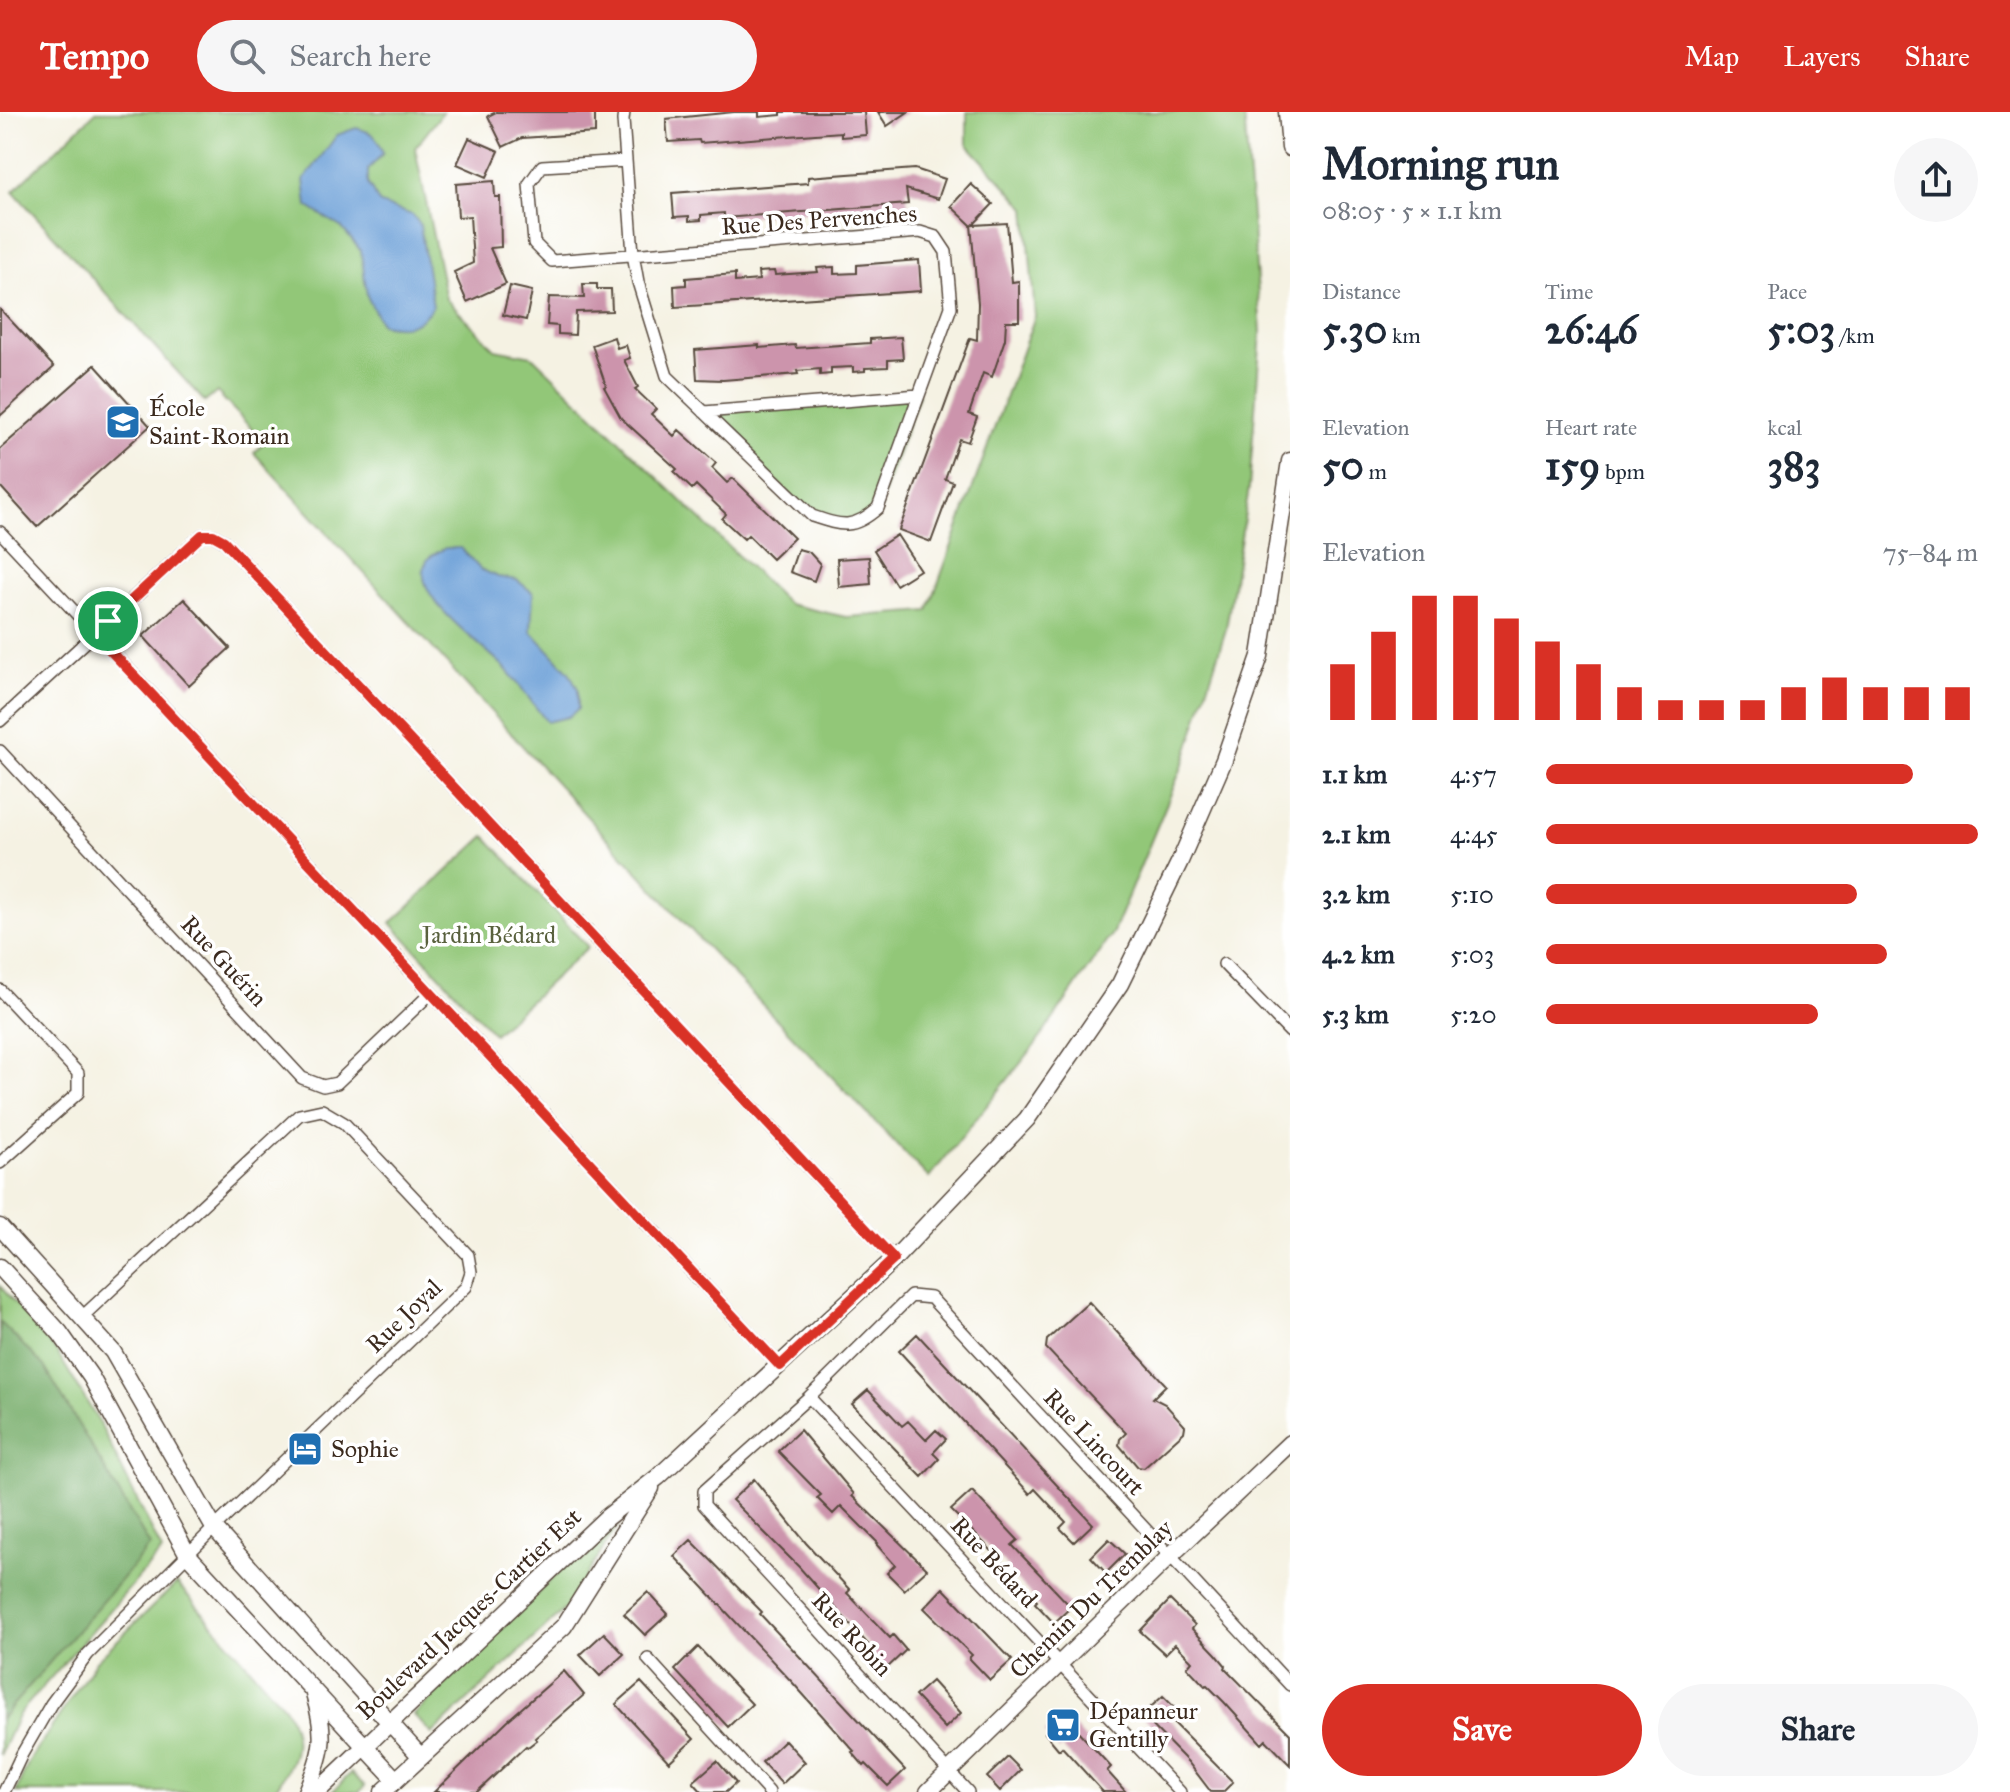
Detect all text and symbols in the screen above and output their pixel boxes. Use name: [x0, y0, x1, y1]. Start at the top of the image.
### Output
search box: [197, 20, 757, 92]
text: Tempo: [40, 33, 149, 79]
icon: search: [225, 34, 269, 78]
text: Search here: [289, 38, 431, 74]
text: Map: [1684, 39, 1739, 74]
text: Layers: [1783, 39, 1861, 74]
text: Share: [1905, 39, 1970, 74]
text: Morning run: [1322, 137, 1559, 191]
button: share: [1894, 138, 1978, 222]
text: 08:05 · 5 × 1.1 km: [1322, 194, 1502, 226]
street label: Rue Des Pervenches: [720, 198, 918, 242]
text: Distance: [1322, 278, 1401, 305]
text: Time: [1545, 278, 1593, 305]
text: Pace: [1767, 278, 1807, 305]
text: 5.30: [1322, 305, 1387, 354]
text: 26:46: [1545, 305, 1638, 354]
text: 5:03: [1767, 305, 1835, 354]
text: km: [1387, 322, 1421, 349]
text: /km: [1835, 322, 1875, 349]
place label: École Saint-Romain: [149, 393, 290, 451]
school or university icon: École Saint-Romain: [104, 403, 142, 441]
text: Elevation: [1322, 414, 1409, 441]
text: Heart rate: [1545, 414, 1637, 441]
text: kcal: [1767, 414, 1802, 441]
text: 50: [1322, 441, 1364, 490]
text: 159: [1545, 441, 1600, 490]
text: 383: [1767, 441, 1821, 490]
text: m: [1364, 458, 1387, 485]
text: bpm: [1600, 458, 1645, 485]
text: Elevation: [1322, 536, 1425, 568]
text: 75–84 m: [1883, 536, 1978, 568]
pin: [74, 587, 142, 655]
icon: arrive: [86, 599, 130, 643]
text: 1.1 km: [1322, 758, 1387, 790]
text: 4:57: [1450, 758, 1497, 790]
text: 2.1 km: [1322, 818, 1391, 850]
text: 4:45: [1450, 818, 1498, 850]
text: 3.2 km: [1322, 878, 1390, 910]
text: 5:10: [1450, 878, 1494, 910]
street label: Rue Guérin: [174, 909, 274, 1013]
park label: Jardin Bédard: [419, 920, 556, 950]
text: 4.2 km: [1322, 938, 1395, 970]
text: 5:03: [1450, 938, 1494, 970]
text: 5.3 km: [1322, 998, 1389, 1030]
text: 5:20: [1450, 998, 1497, 1030]
street label: Rue Joyal: [360, 1272, 448, 1359]
street label: Rue Lincourt: [1037, 1383, 1151, 1502]
hotel icon: Sophie: [286, 1430, 324, 1468]
place label: Sophie: [331, 1434, 399, 1464]
street label: Boulevard Jacques-Cartier Est: [350, 1502, 588, 1726]
street label: Rue Bédard: [944, 1510, 1044, 1614]
street label: Chemin Du Tremblay: [1003, 1513, 1179, 1685]
street label: Rue Robin: [805, 1585, 899, 1683]
button: Save: [1322, 1684, 1642, 1776]
button: Share: [1658, 1684, 1978, 1776]
place label: Dépanneur Gentilly: [1089, 1696, 1198, 1754]
supermarket icon: Dépanneur Gentilly: [1044, 1706, 1082, 1744]

